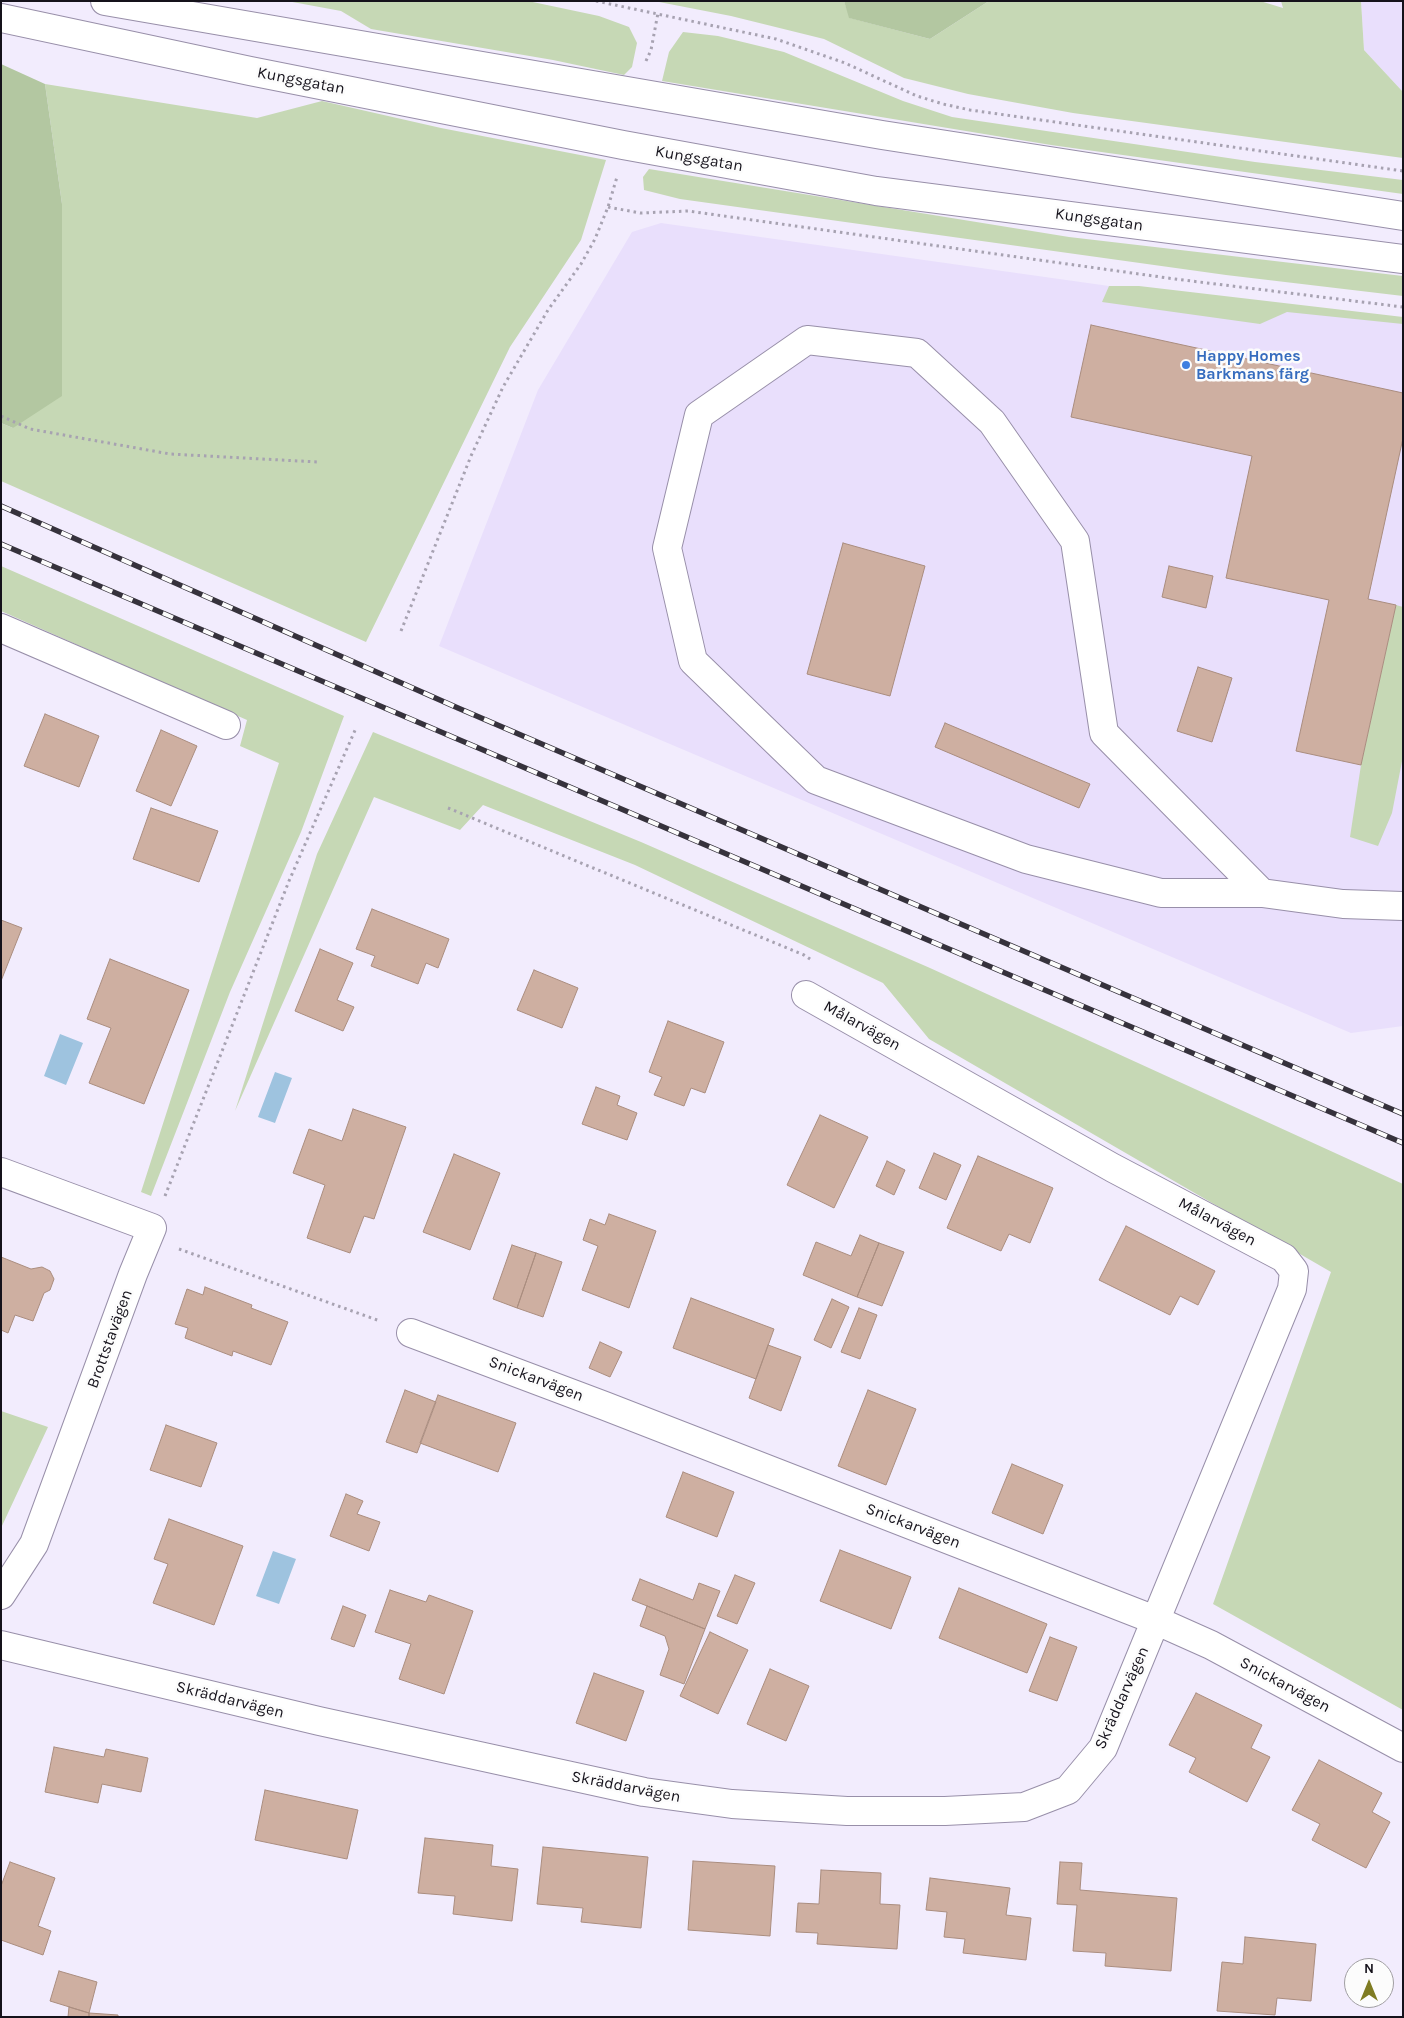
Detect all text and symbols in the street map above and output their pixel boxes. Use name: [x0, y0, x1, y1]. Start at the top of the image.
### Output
street label: Kungsgatan: [256, 63, 346, 99]
street label: Kungsgatan: [654, 142, 744, 176]
street label: Kungsgatan: [1054, 204, 1144, 236]
place label: Happy Homes Barkmans färg: [1196, 346, 1309, 384]
marker: Happy Homes Barkmans färg: [1180, 359, 1192, 371]
street label: Målarvägen: [820, 997, 904, 1055]
street label: Målarvägen: [1175, 1194, 1259, 1250]
street label: Brottstavägen: [83, 1287, 137, 1391]
street label: Snickarvägen: [486, 1352, 586, 1406]
street label: Snickarvägen: [863, 1499, 963, 1553]
street label: Skräddarvägen: [1091, 1644, 1153, 1752]
street label: Snickarvägen: [1236, 1653, 1334, 1717]
street label: Skräddarvägen: [174, 1677, 286, 1723]
street label: Skräddarvägen: [570, 1767, 682, 1807]
north arrow: [1344, 1958, 1394, 2008]
text: N: [1364, 1960, 1374, 1977]

